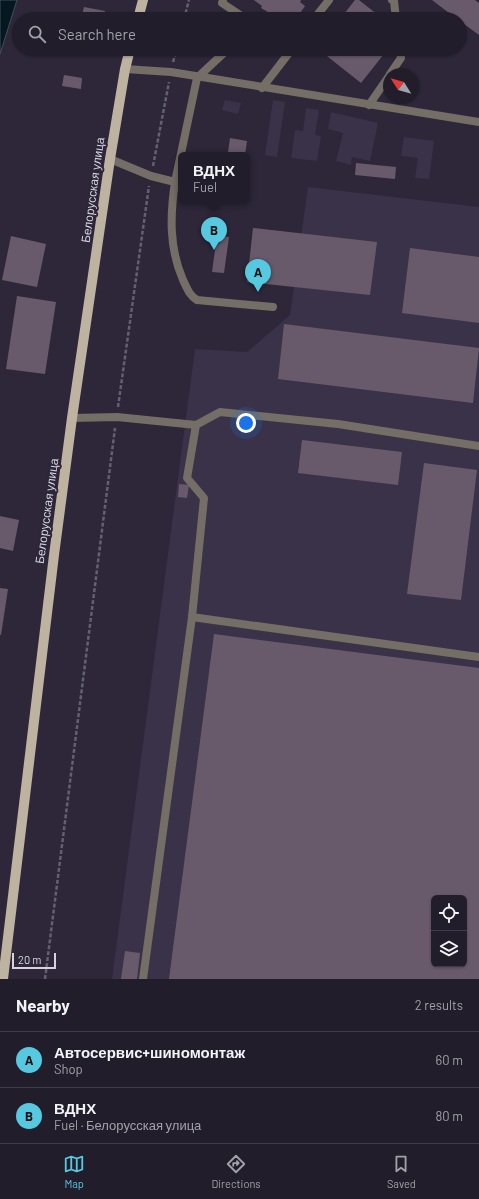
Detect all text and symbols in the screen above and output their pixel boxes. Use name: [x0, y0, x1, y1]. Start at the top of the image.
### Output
search box: [12, 12, 467, 56]
icon: search: [26, 23, 48, 45]
text: Search here: [58, 25, 136, 43]
north arrow: [383, 68, 419, 104]
street label: Белорусская улица: [78, 136, 107, 244]
popup: [178, 152, 250, 204]
text: ВДНХ: [193, 161, 235, 179]
text: Fuel: [193, 179, 217, 195]
pin: B: [201, 217, 227, 250]
pin: A: [245, 259, 271, 292]
your location: [236, 413, 256, 433]
street label: Белорусская улица: [32, 457, 61, 565]
map controls: [431, 895, 467, 967]
button: locate: [431, 895, 467, 931]
button: layers: [431, 931, 467, 967]
scale bar: [12, 951, 56, 970]
text: 20 m: [18, 953, 41, 966]
text: Nearby: [16, 995, 70, 1015]
text: 2 results: [415, 997, 463, 1013]
text: Автосервис+шиномонтаж: [54, 1043, 245, 1061]
text: A: [25, 1052, 33, 1068]
text: 60 m: [436, 1052, 463, 1068]
text: Shop: [54, 1061, 83, 1077]
text: ВДНХ: [54, 1099, 96, 1117]
text: B: [25, 1108, 33, 1124]
text: 80 m: [436, 1108, 463, 1124]
text: Fuel · Белорусская улица: [54, 1117, 201, 1133]
tab: Map: [63, 1153, 85, 1190]
tab: Directions: [211, 1153, 261, 1190]
tab: Saved: [387, 1153, 416, 1190]

